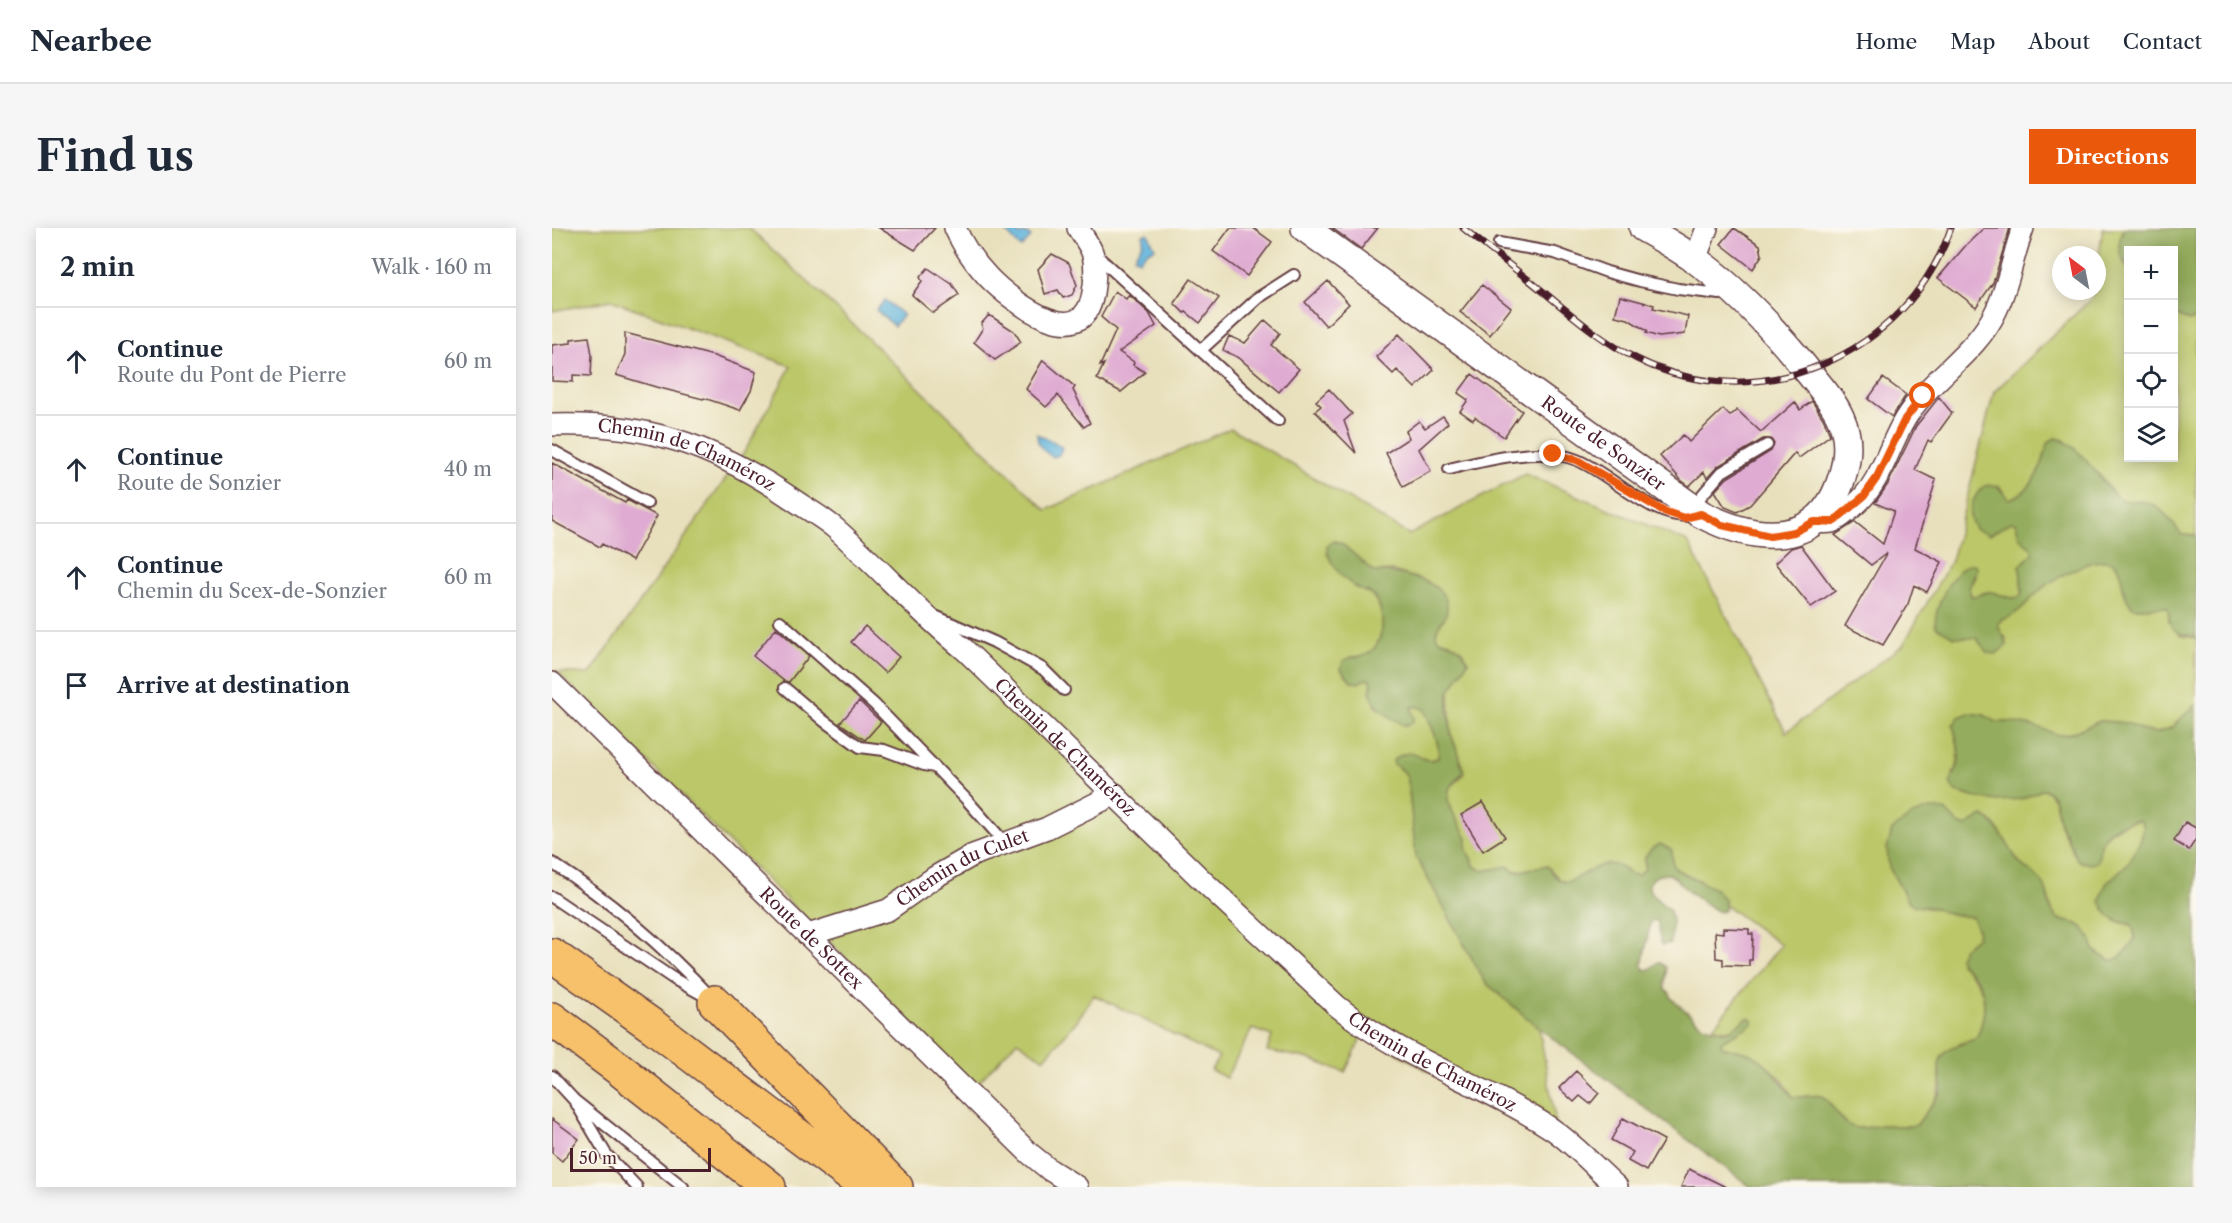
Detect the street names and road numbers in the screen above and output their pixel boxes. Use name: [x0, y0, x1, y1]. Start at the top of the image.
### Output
street label: Route de Sonzier: [1537, 391, 1670, 496]
street label: Chemin de Chaméroz: [597, 415, 780, 496]
street label: Chemin de Chaméroz: [990, 674, 1141, 821]
street label: Chemin du Culet: [892, 824, 1032, 912]
street label: Route de Sottex: [755, 883, 868, 995]
street label: Chemin de Chaméroz: [1344, 1007, 1520, 1117]

